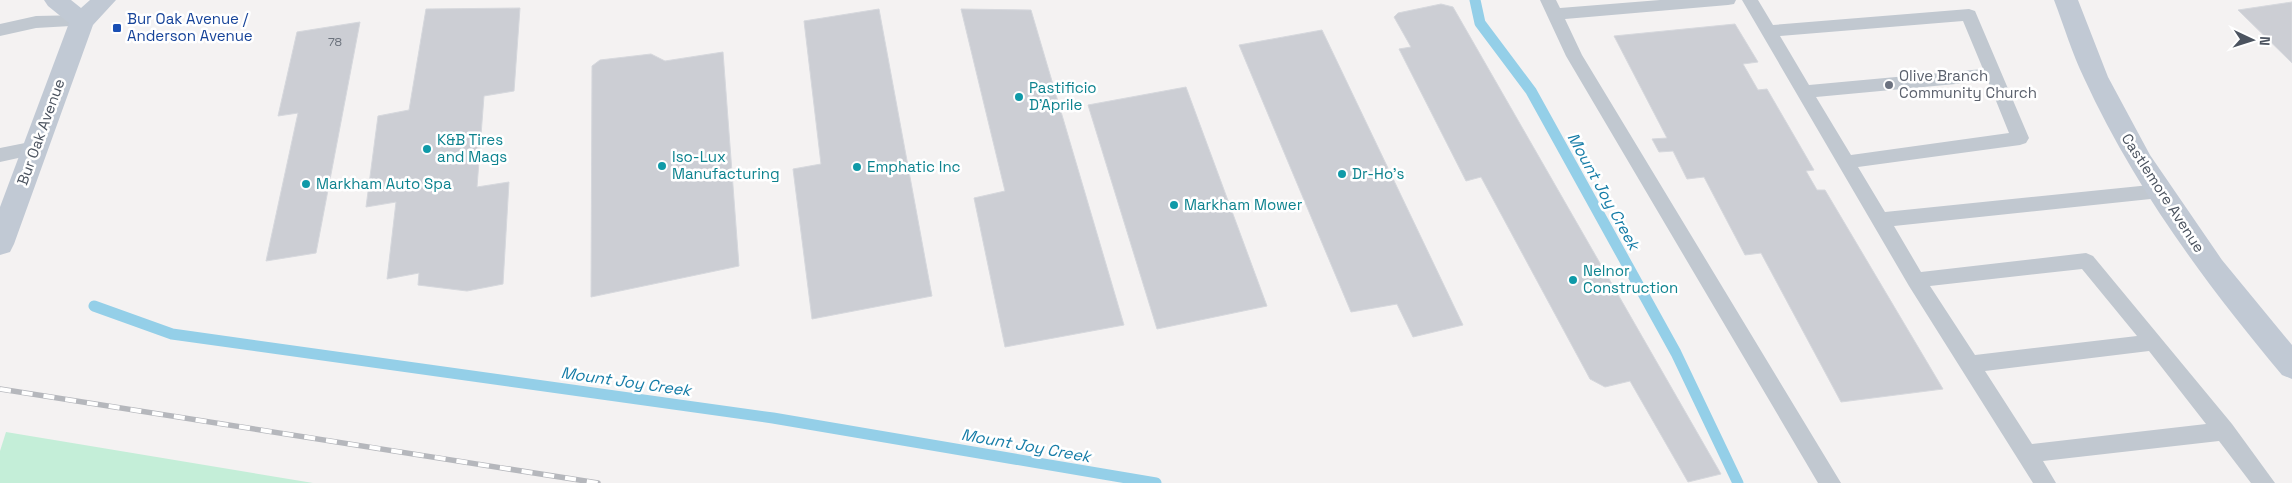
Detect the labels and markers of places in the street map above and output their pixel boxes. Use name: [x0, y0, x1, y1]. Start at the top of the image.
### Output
place label: Bur Oak Avenue / Anderson Avenue: [127, 9, 253, 45]
marker: Bur Oak Avenue / Anderson Avenue: [111, 22, 123, 34]
place label: Olive Branch Community Church: [1899, 66, 2037, 102]
place label: Pastificio D'Aprile: [1029, 78, 1097, 114]
marker: Olive Branch Community Church: [1883, 79, 1895, 91]
marker: Pastificio D'Aprile: [1013, 91, 1025, 103]
place label: K&B Tires and Mags: [437, 130, 507, 166]
marker: K&B Tires and Mags: [421, 143, 433, 155]
place label: Iso-Lux Manufacturing: [672, 147, 780, 183]
place label: Emphatic Inc: [867, 157, 961, 176]
marker: Iso-Lux Manufacturing: [656, 160, 668, 172]
marker: Emphatic Inc: [851, 161, 863, 173]
place label: Dr-Ho's: [1352, 164, 1404, 183]
marker: Dr-Ho's: [1336, 168, 1348, 180]
place label: Markham Auto Spa: [316, 174, 452, 193]
marker: Markham Auto Spa: [300, 178, 312, 190]
place label: Markham Mower: [1184, 195, 1303, 214]
marker: Markham Mower: [1168, 199, 1180, 211]
place label: Nelnor Construction: [1583, 261, 1678, 297]
marker: Nelnor Construction: [1567, 274, 1579, 286]

